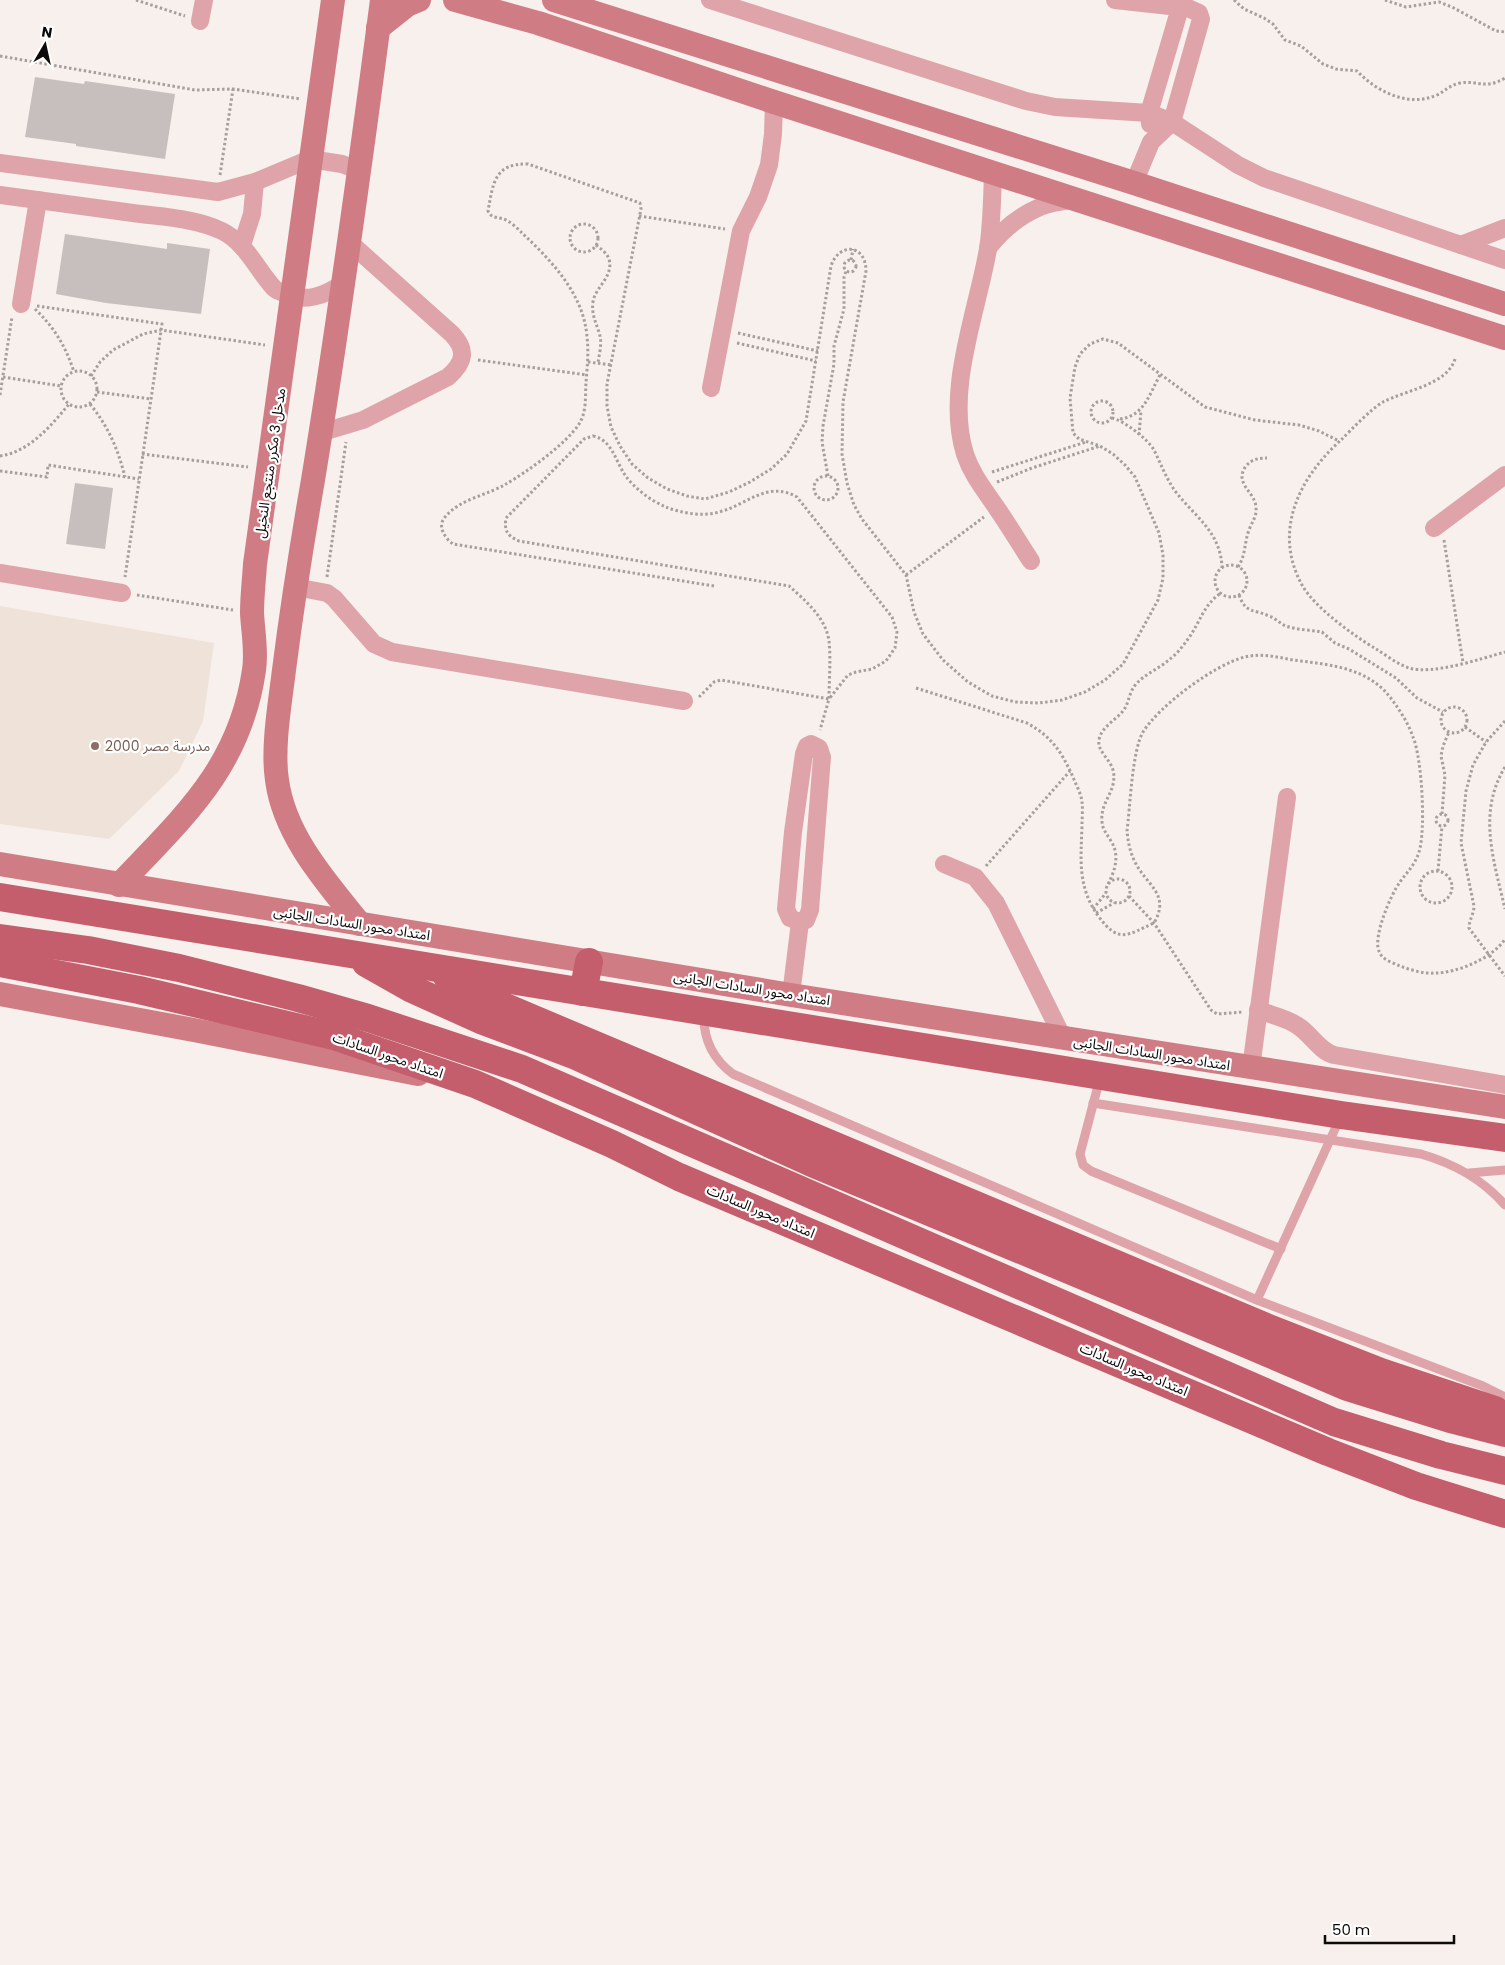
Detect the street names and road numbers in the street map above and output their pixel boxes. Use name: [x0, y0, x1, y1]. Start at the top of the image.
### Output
street label: مدخل 3 مكرر منتجع النخيل: [250, 387, 291, 540]
street label: امتداد محور السادات الجانبى: [272, 901, 432, 945]
street label: امتداد محور السادات الجانبى: [672, 966, 832, 1010]
street label: امتداد محور السادات: [330, 1027, 446, 1083]
street label: امتداد محور السادات الجانبى: [1072, 1031, 1232, 1075]
street label: امتداد محور السادات: [704, 1179, 818, 1243]
street label: امتداد محور السادات: [1077, 1337, 1191, 1401]

